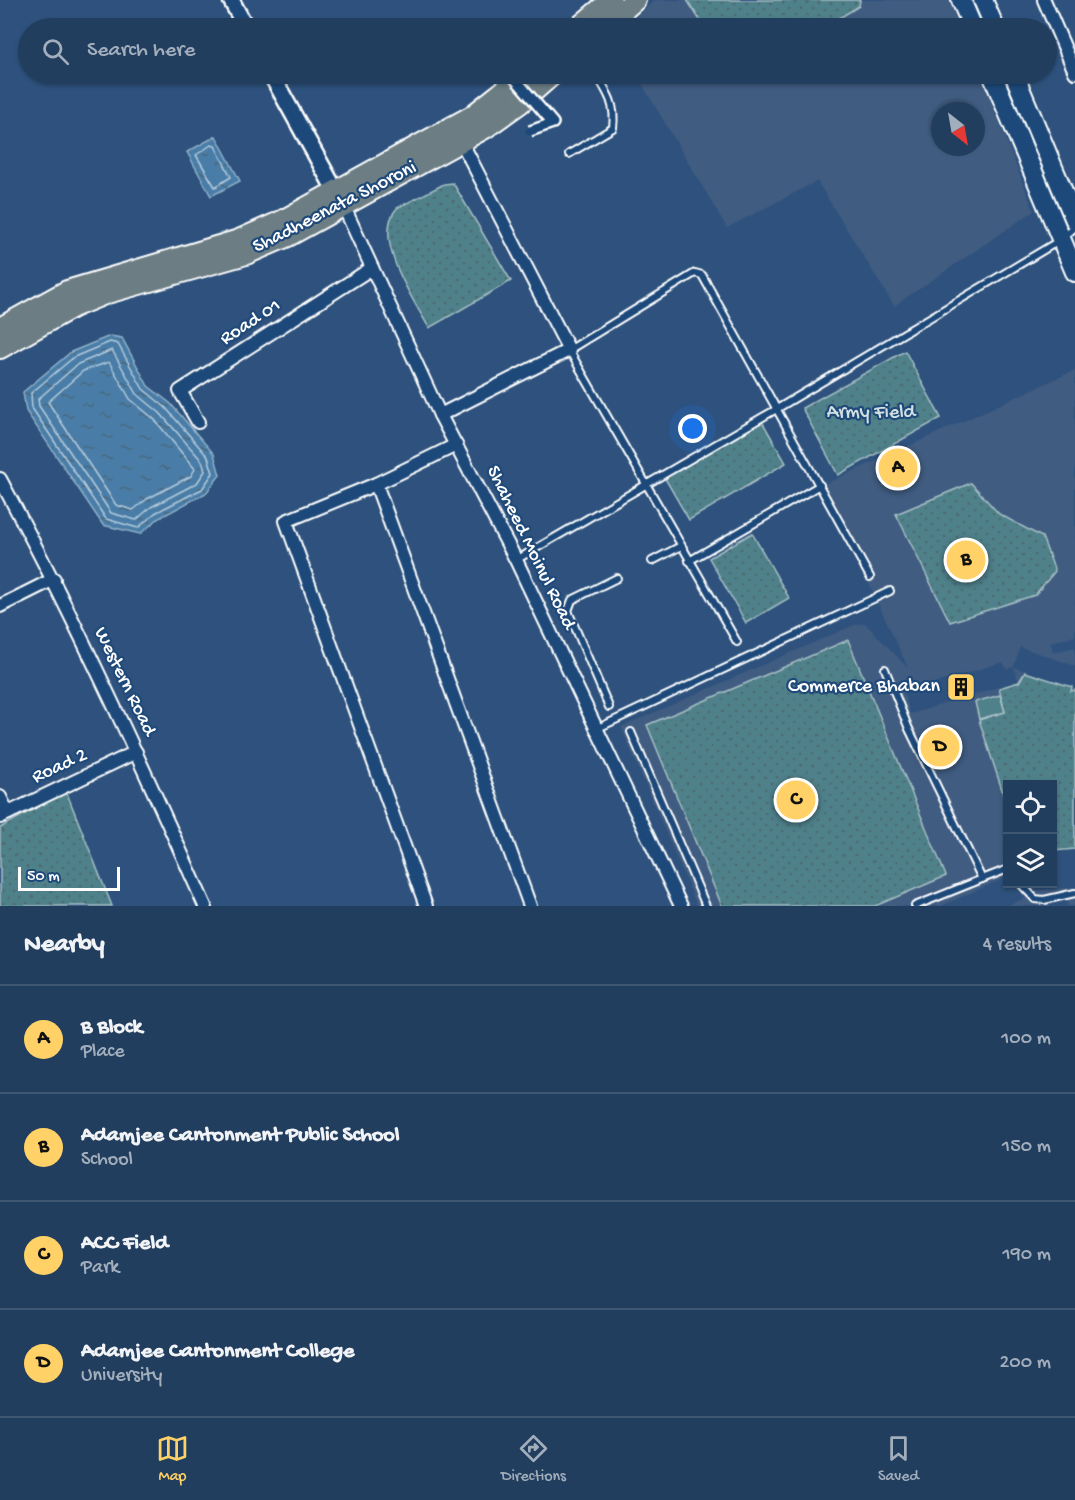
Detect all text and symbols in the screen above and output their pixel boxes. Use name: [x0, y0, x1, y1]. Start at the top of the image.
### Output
search box: [18, 18, 1057, 84]
icon: search: [39, 35, 72, 68]
text: Search here: [87, 38, 195, 64]
north arrow: [931, 102, 985, 156]
street label: Shadheenata Shoroni: [249, 157, 421, 259]
street label: Road 01: [216, 295, 286, 351]
park label: Army Field: [827, 402, 918, 425]
your location: [678, 414, 707, 443]
pin: A: [878, 446, 918, 490]
street label: Shaheed Moinul Road: [480, 462, 581, 636]
pin: B: [946, 538, 986, 582]
street label: Western Road: [88, 624, 161, 742]
building icon: Commerce Bhaban: [945, 671, 977, 703]
place label: Commerce Bhaban: [788, 676, 940, 699]
pin: D: [920, 724, 960, 770]
street label: Road 2: [29, 744, 91, 790]
pin: C: [776, 778, 816, 822]
map controls: [1003, 780, 1057, 888]
button: locate: [1003, 780, 1057, 834]
button: layers: [1003, 834, 1057, 888]
scale bar: [18, 864, 120, 892]
text: 50 m: [27, 868, 60, 887]
text: Nearby: [24, 930, 105, 961]
text: 4 results: [983, 934, 1051, 957]
text: B Block: [81, 1015, 142, 1041]
text: A: [38, 1028, 49, 1051]
text: 100 m: [1001, 1028, 1051, 1051]
text: Place: [81, 1041, 125, 1064]
text: Adamjee Cantonment Public School: [81, 1123, 400, 1149]
text: B: [38, 1136, 49, 1159]
text: 150 m: [1002, 1136, 1051, 1159]
text: School: [81, 1149, 133, 1172]
text: ACC Field: [81, 1231, 168, 1257]
text: C: [38, 1244, 49, 1267]
text: 190 m: [1003, 1244, 1051, 1267]
text: Park: [81, 1257, 119, 1280]
text: Adamjee Cantonment College: [81, 1339, 354, 1365]
text: D: [37, 1352, 50, 1375]
text: 200 m: [1000, 1352, 1051, 1375]
text: University: [81, 1365, 162, 1388]
tab: Map: [156, 1432, 189, 1487]
tab: Directions: [501, 1432, 566, 1487]
tab: Saved: [878, 1432, 919, 1487]

